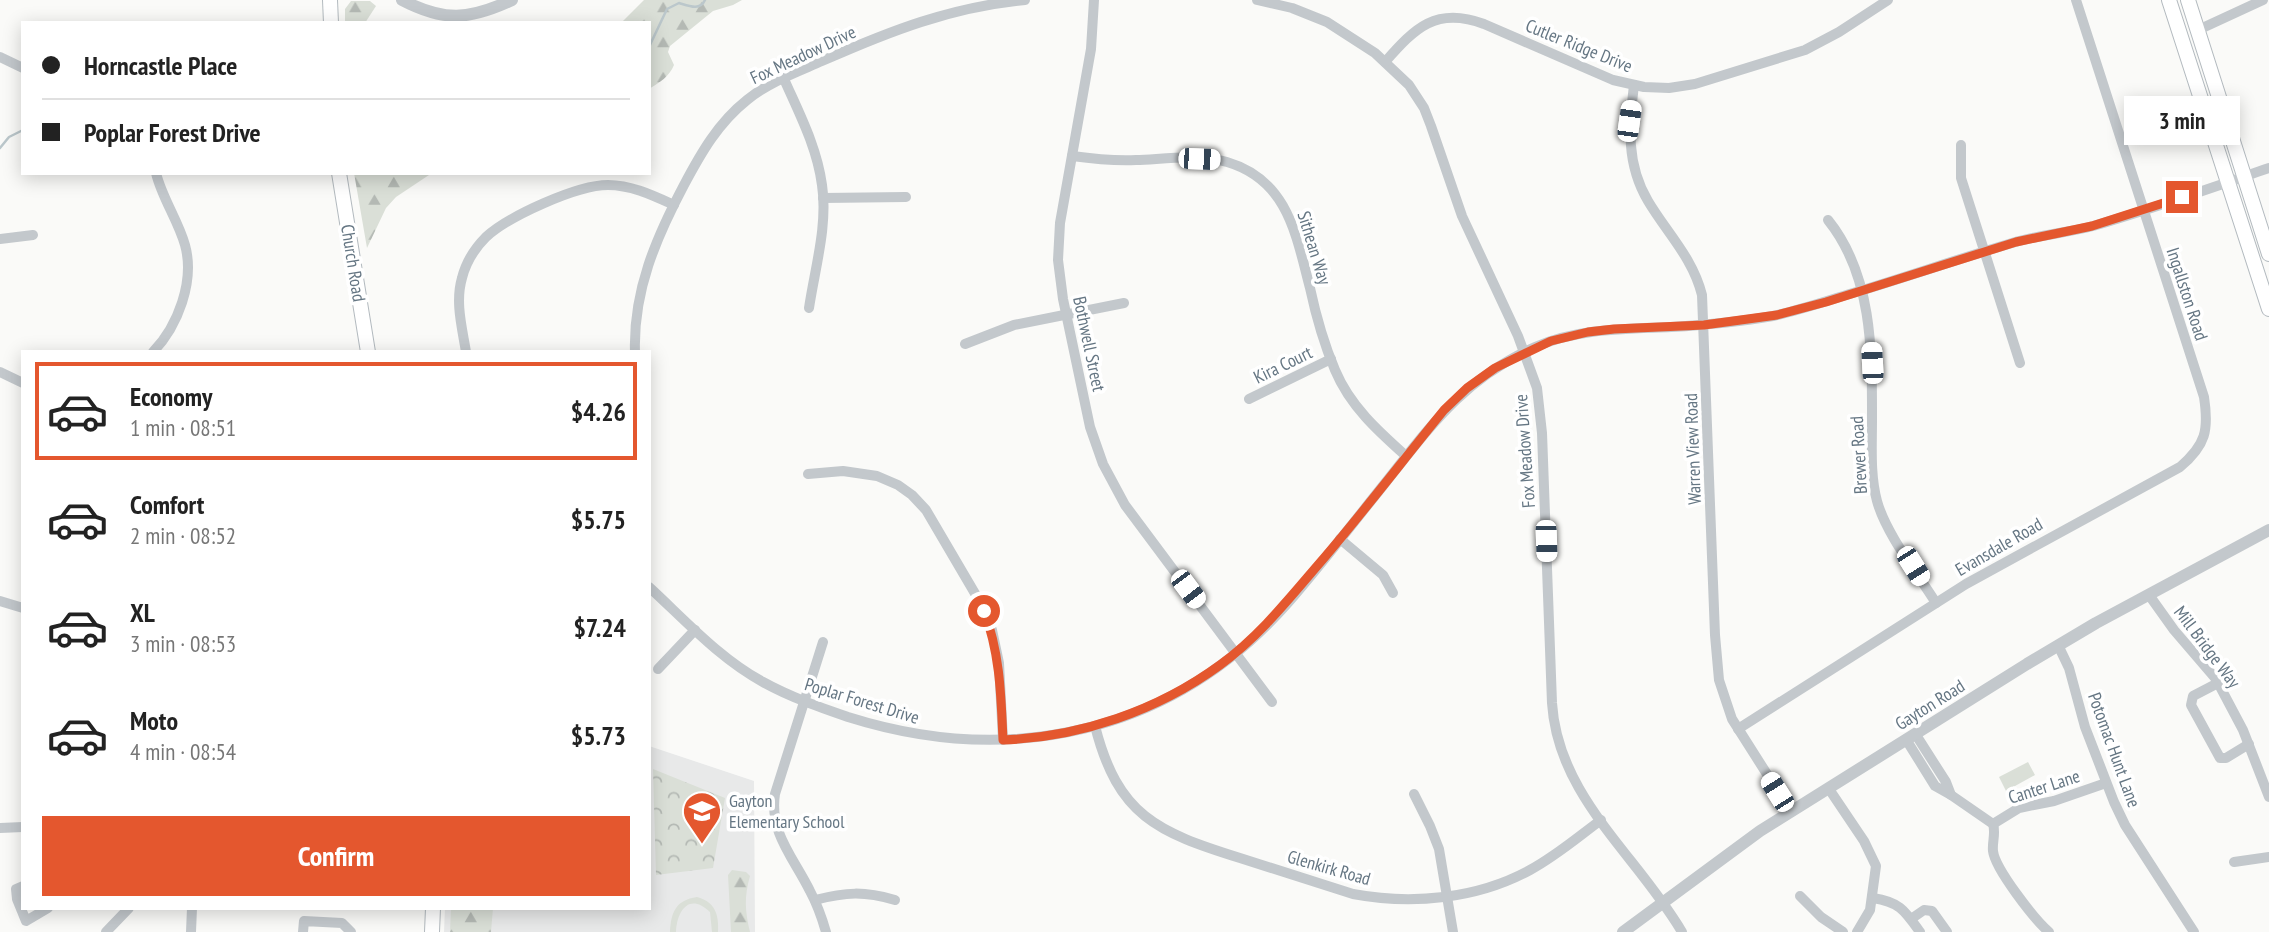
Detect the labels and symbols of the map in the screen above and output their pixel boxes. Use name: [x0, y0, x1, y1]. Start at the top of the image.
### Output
street label: Cutler Ridge Drive: [1522, 14, 1636, 77]
street label: Fox Meadow Drive: [746, 20, 859, 89]
callout: 3 min: [2124, 96, 2240, 144]
car: [1616, 99, 1643, 143]
car: [1178, 148, 1221, 170]
route end: [2166, 181, 2198, 213]
street label: Sithean Way: [1292, 208, 1337, 288]
street label: Church Road: [336, 223, 371, 303]
street label: Ingallston Road: [2162, 244, 2213, 343]
street label: Bothwell Street: [1068, 294, 1111, 394]
street label: Kira Court: [1250, 341, 1316, 389]
car: [1861, 341, 1884, 385]
street label: Fox Meadow Drive: [1509, 393, 1540, 509]
street label: Warren View Road: [1679, 393, 1706, 505]
street label: Brewer Road: [1845, 415, 1872, 495]
street label: Evansdale Road: [1951, 512, 2047, 581]
car: [1535, 520, 1558, 562]
car: [1893, 543, 1934, 589]
car: [1167, 566, 1210, 612]
route start: [968, 595, 1000, 627]
street label: Mill Bridge Way: [2169, 601, 2246, 692]
street label: Poplar Forest Drive: [802, 672, 922, 729]
street label: Gayton Road: [1891, 674, 1969, 735]
street label: Potomac Hunt Lane: [2083, 689, 2146, 810]
street label: Canter Lane: [2005, 764, 2083, 809]
car: [1757, 769, 1798, 815]
place label: Gayton Elementary School: [729, 789, 845, 833]
school or university icon: Gayton Elementary School: [681, 790, 723, 845]
street label: Glenkirk Road: [1285, 845, 1373, 890]

